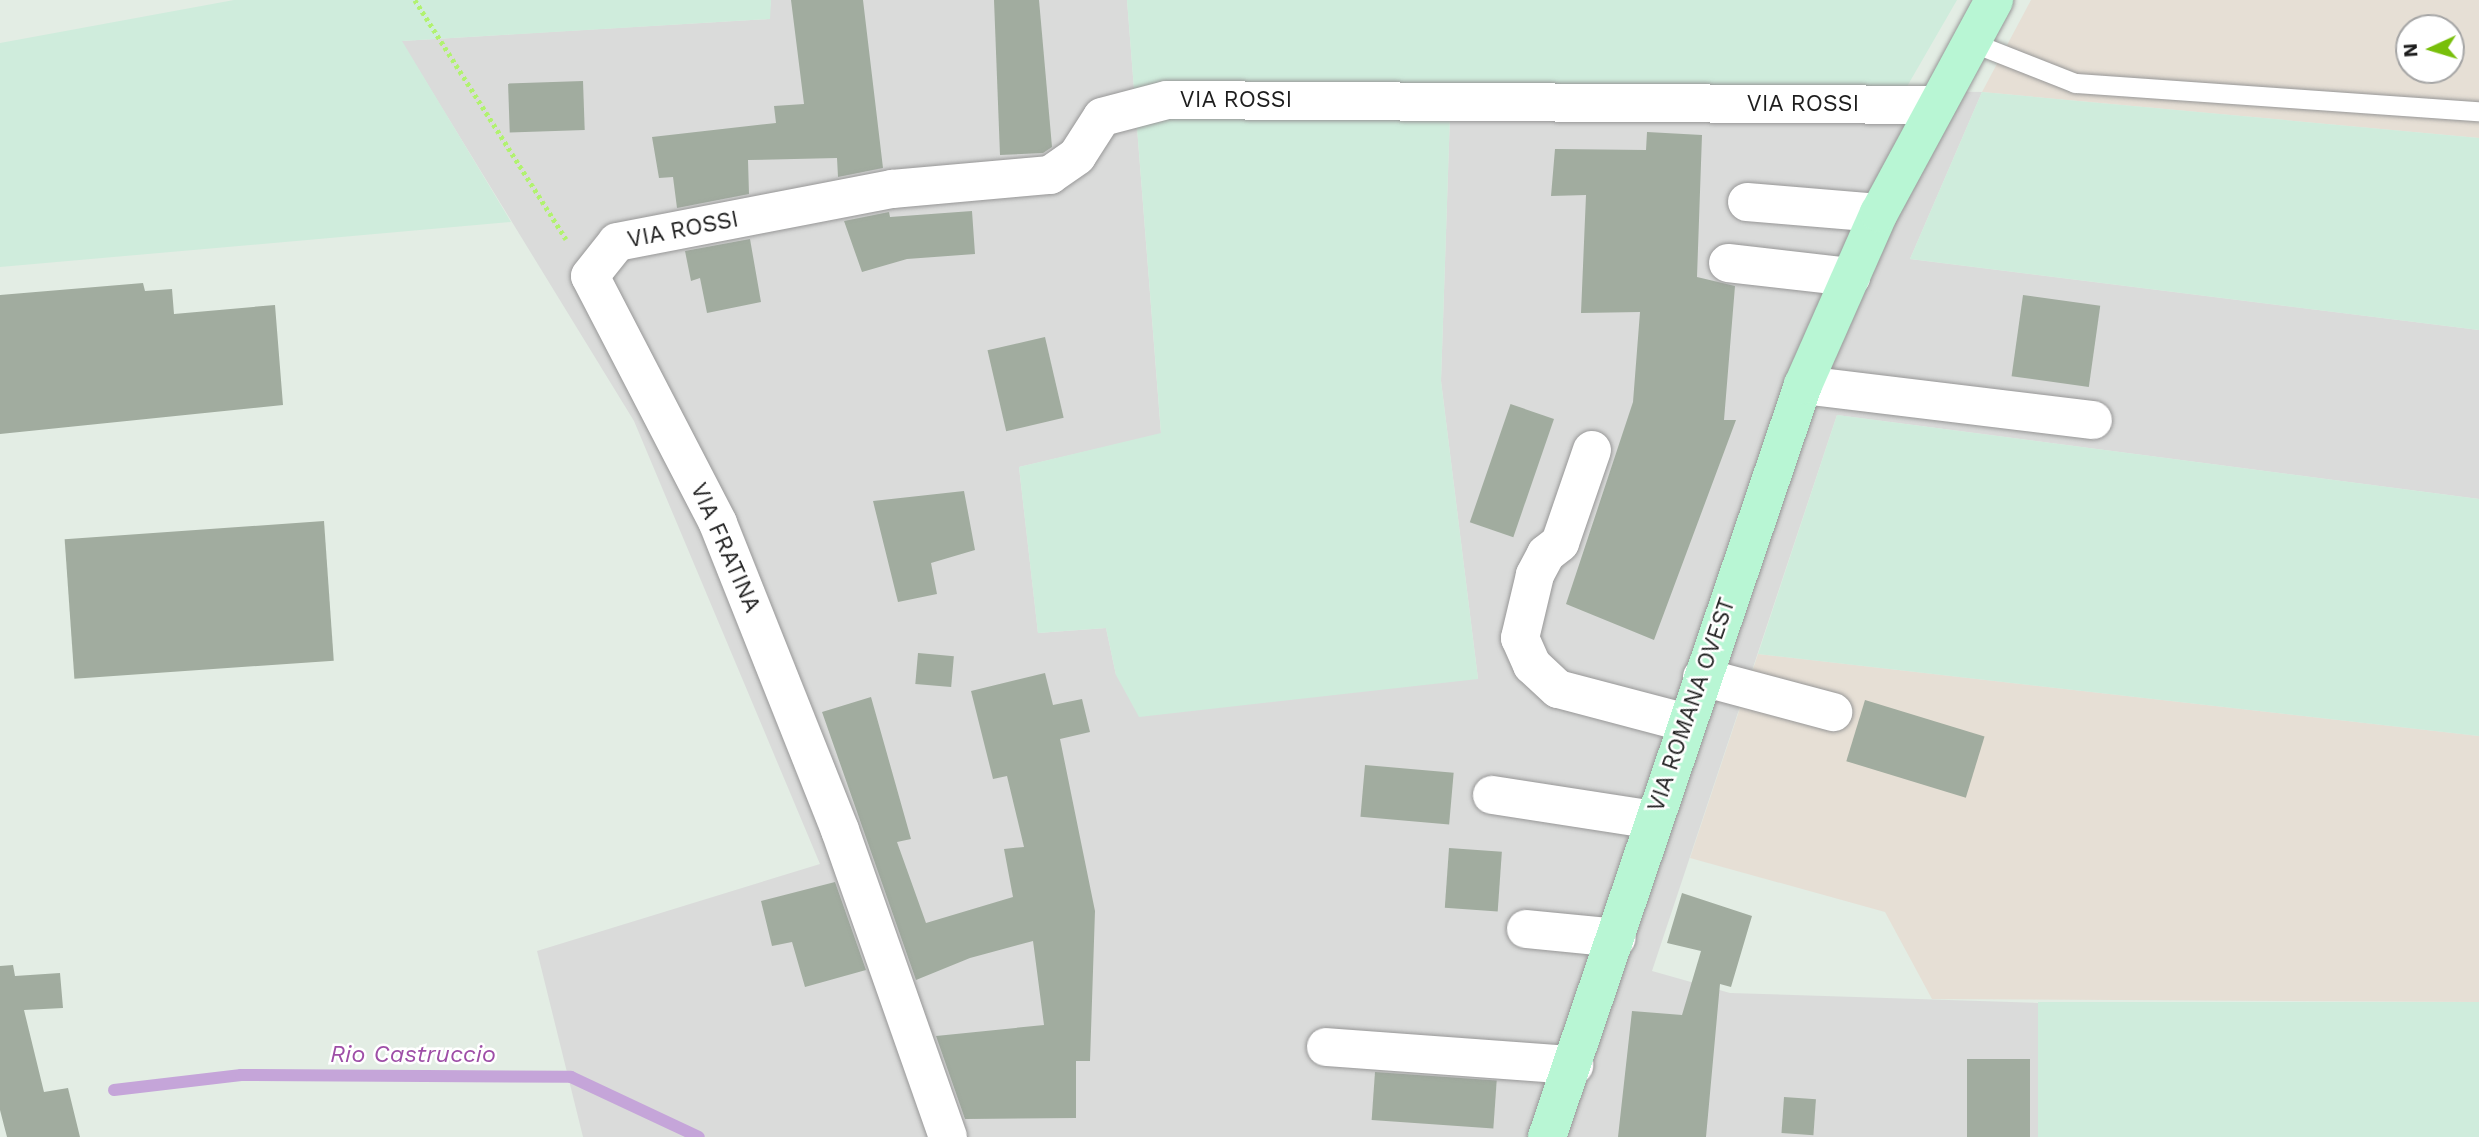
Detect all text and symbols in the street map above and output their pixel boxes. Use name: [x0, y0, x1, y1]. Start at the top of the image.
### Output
north arrow: [2395, 14, 2465, 84]
text: N: [2399, 43, 2423, 58]
street label: VIA ROSSI: [1179, 86, 1293, 114]
street label: VIA ROSSI: [1746, 90, 1860, 118]
street label: VIA ROSSI: [625, 206, 741, 254]
street label: VIA FRATINA: [684, 478, 766, 618]
street label: VIA ROMANA OVEST: [1642, 594, 1742, 816]
water label: Rio Castruccio: [330, 1041, 496, 1069]

